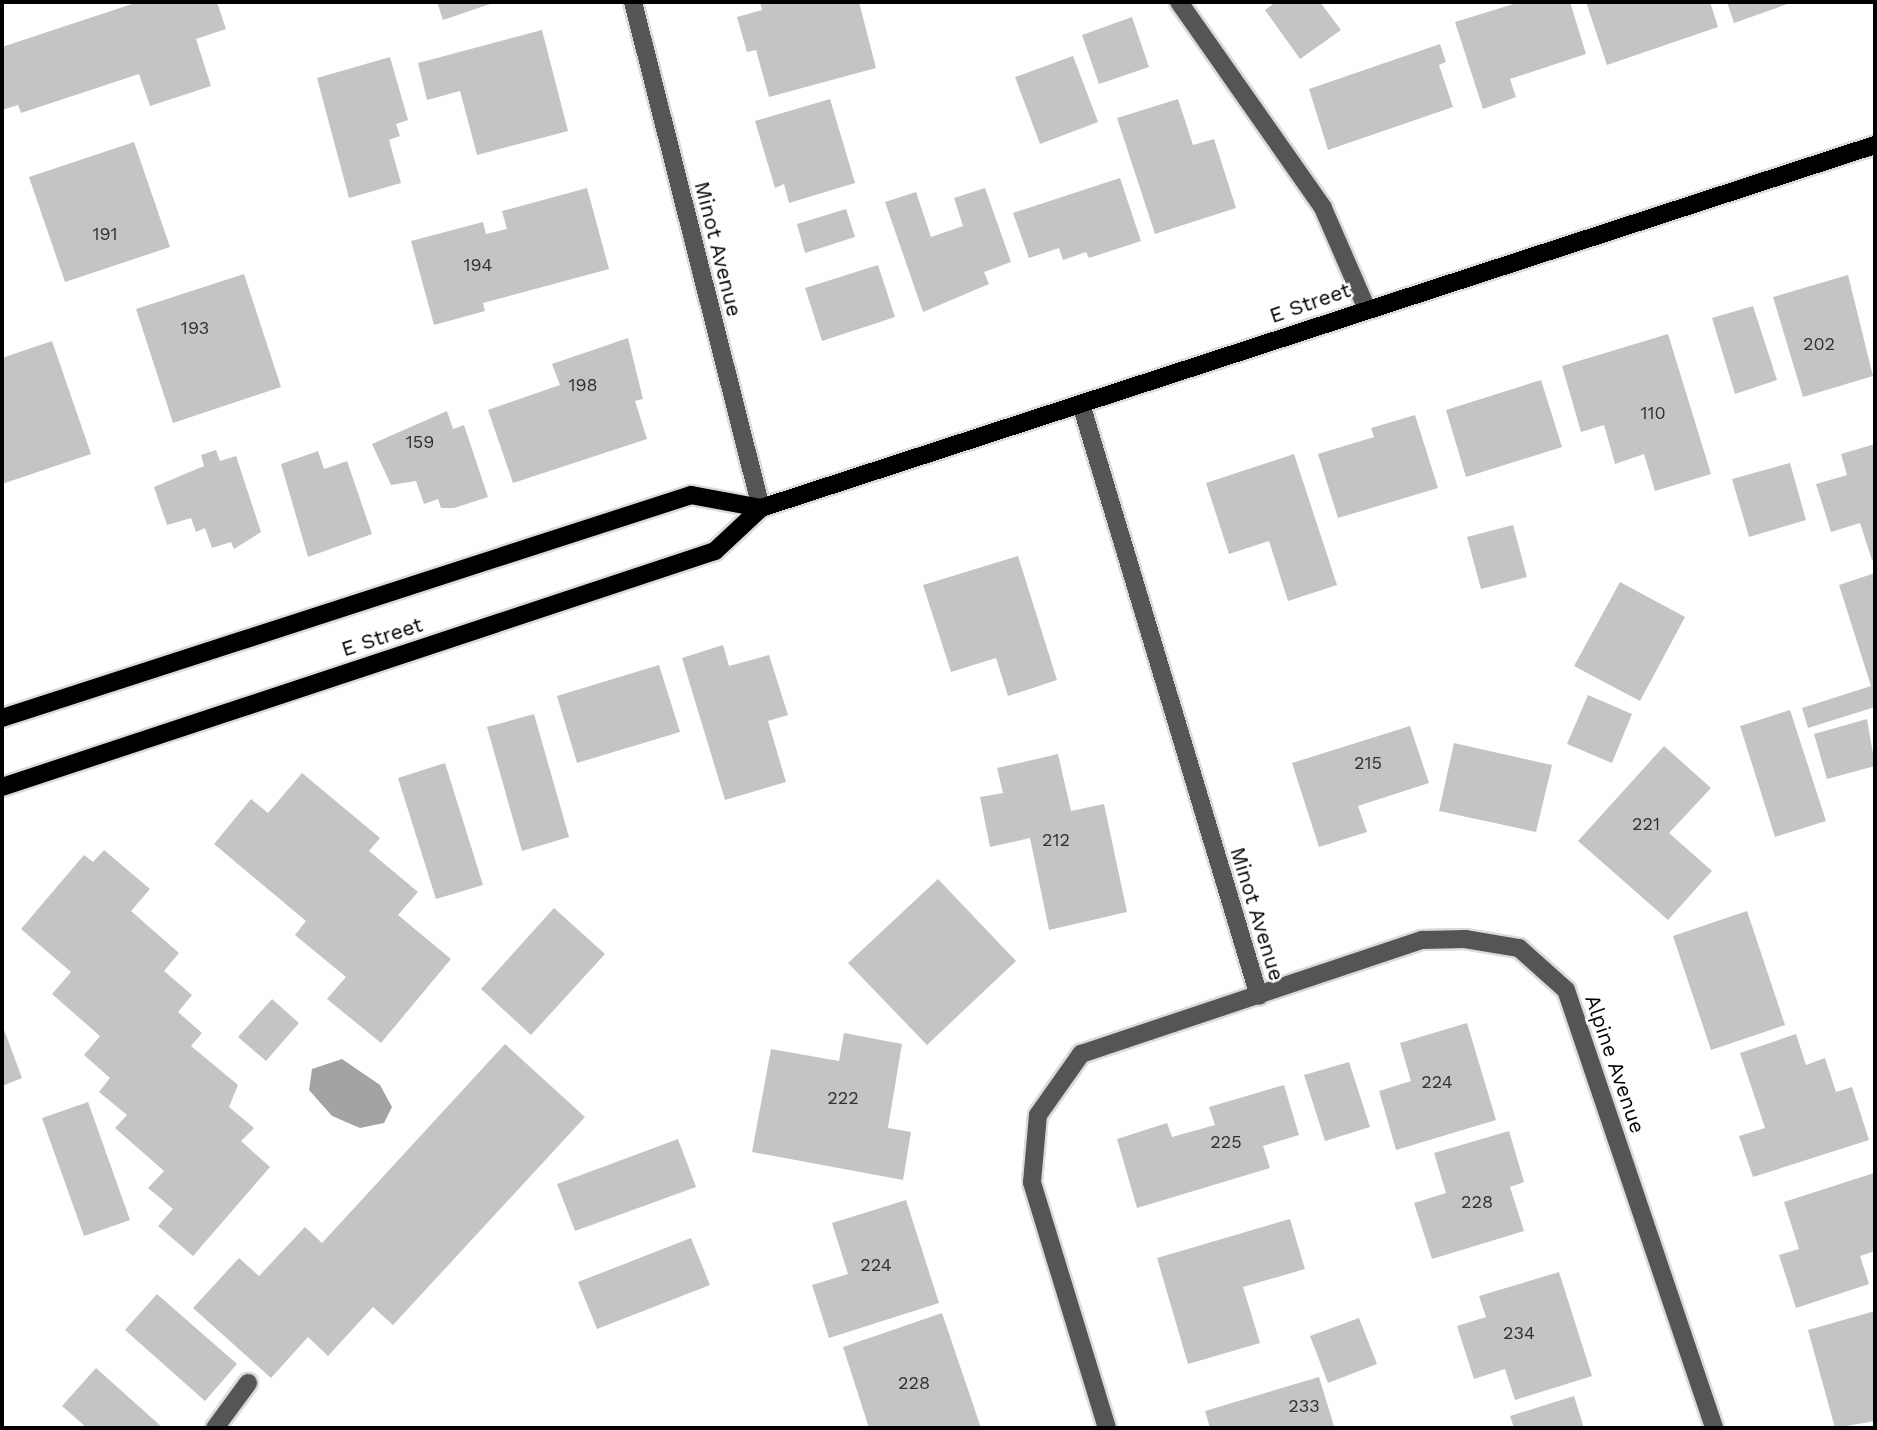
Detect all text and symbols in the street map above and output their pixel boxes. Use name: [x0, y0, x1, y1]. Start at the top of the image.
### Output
street label: Minot Avenue: [689, 178, 747, 320]
house number: 191: [92, 223, 118, 245]
house number: 194: [463, 254, 493, 276]
street label: E Street: [1266, 277, 1354, 329]
house number: 193: [181, 317, 209, 339]
house number: 202: [1803, 333, 1835, 355]
house number: 198: [568, 374, 598, 396]
house number: 110: [1640, 402, 1666, 424]
house number: 159: [406, 431, 434, 453]
street label: E Street: [338, 612, 426, 662]
house number: 215: [1354, 752, 1382, 774]
house number: 221: [1632, 813, 1660, 835]
house number: 212: [1042, 829, 1070, 851]
street label: Minot Avenue: [1225, 844, 1289, 984]
street label: Alpine Avenue: [1579, 991, 1651, 1137]
house number: 224: [1421, 1071, 1453, 1093]
house number: 222: [827, 1087, 859, 1109]
house number: 225: [1210, 1131, 1242, 1153]
house number: 228: [1461, 1191, 1493, 1213]
house number: 224: [860, 1254, 892, 1276]
house number: 234: [1503, 1322, 1535, 1344]
house number: 228: [898, 1372, 930, 1394]
house number: 233: [1288, 1395, 1320, 1417]

